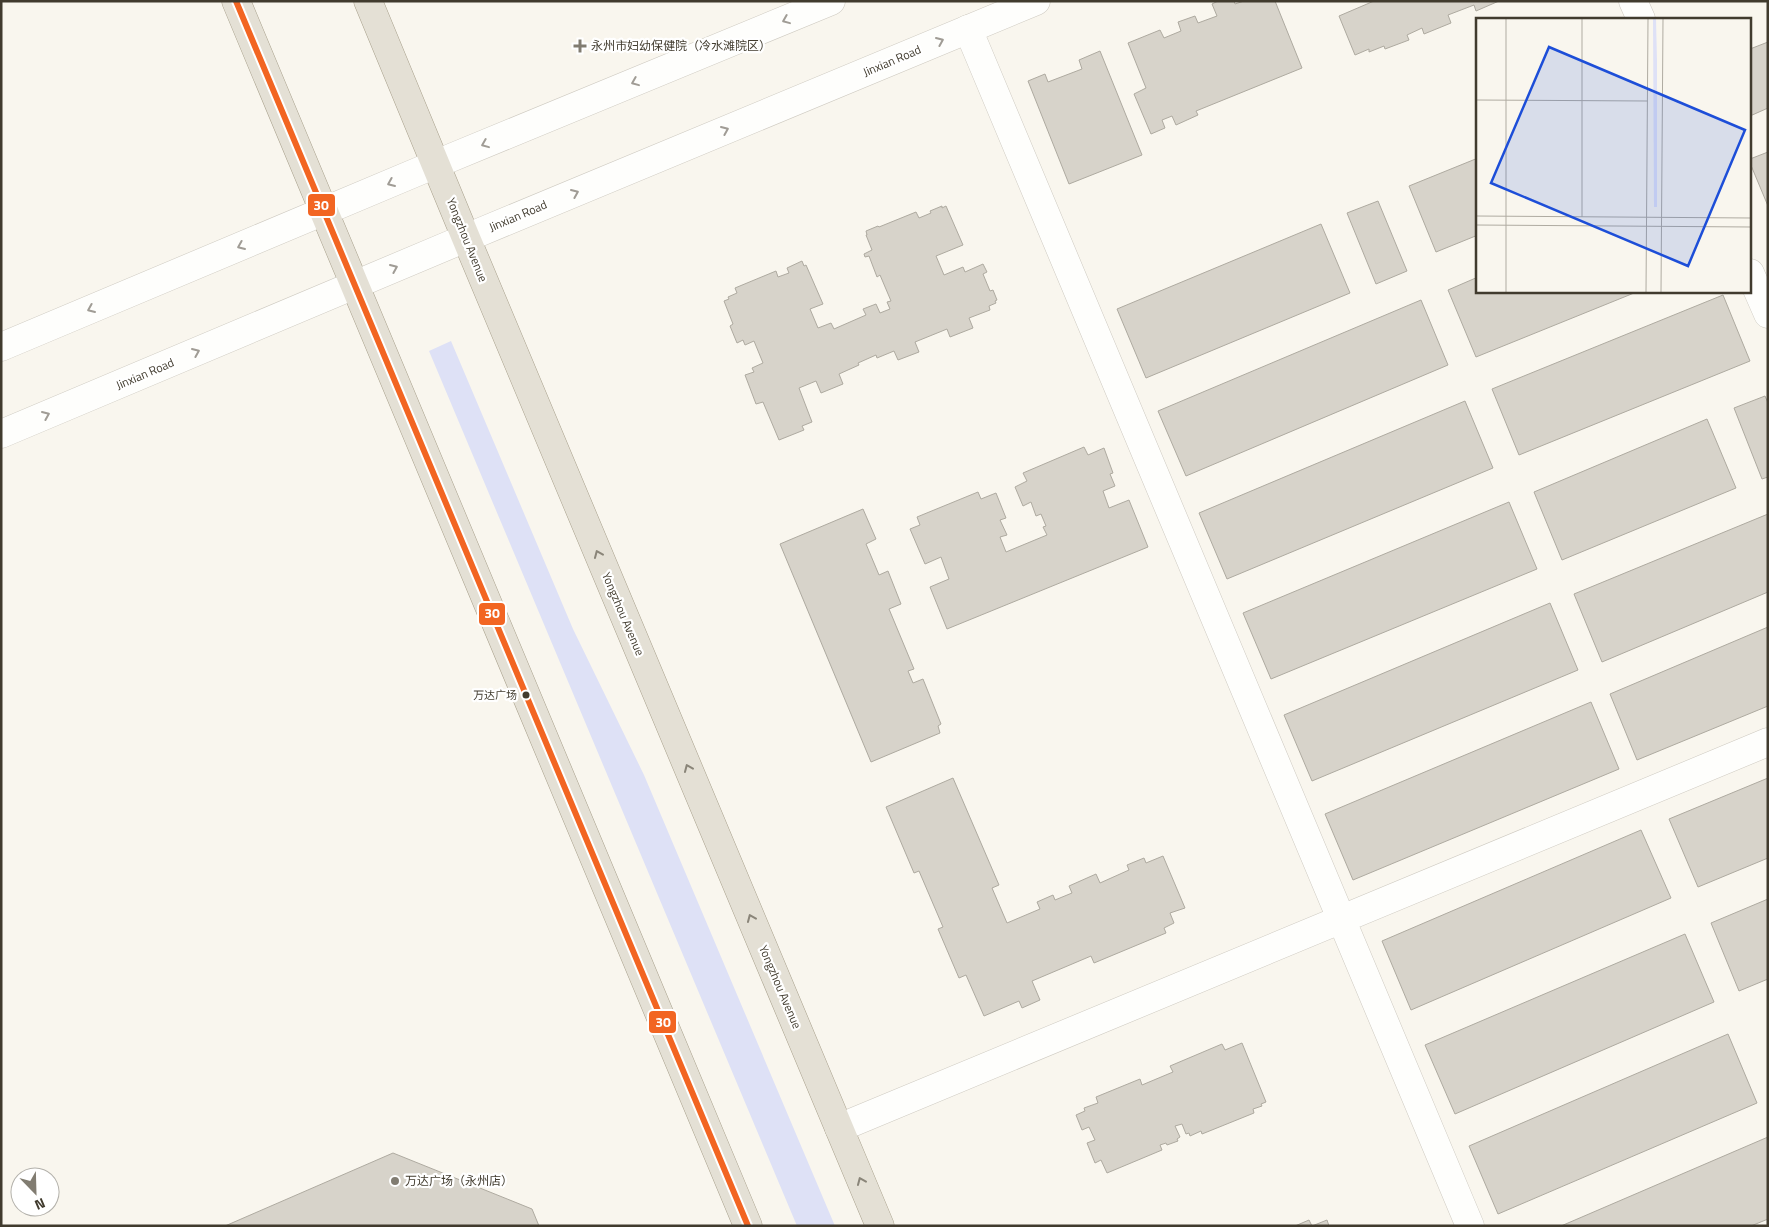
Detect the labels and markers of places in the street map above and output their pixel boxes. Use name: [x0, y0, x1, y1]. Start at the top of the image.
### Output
place label: 永州市妇幼保健院（冷水滩院区）: [591, 36, 771, 55]
marker: 永州市妇幼保健院（冷水滩院区）: [573, 39, 587, 53]
place label: 万达广场: [473, 687, 517, 703]
marker: 万达广场: [521, 690, 531, 700]
place label: 万达广场（永州店）: [405, 1171, 513, 1190]
marker: 万达广场（永州店）: [389, 1175, 401, 1187]

